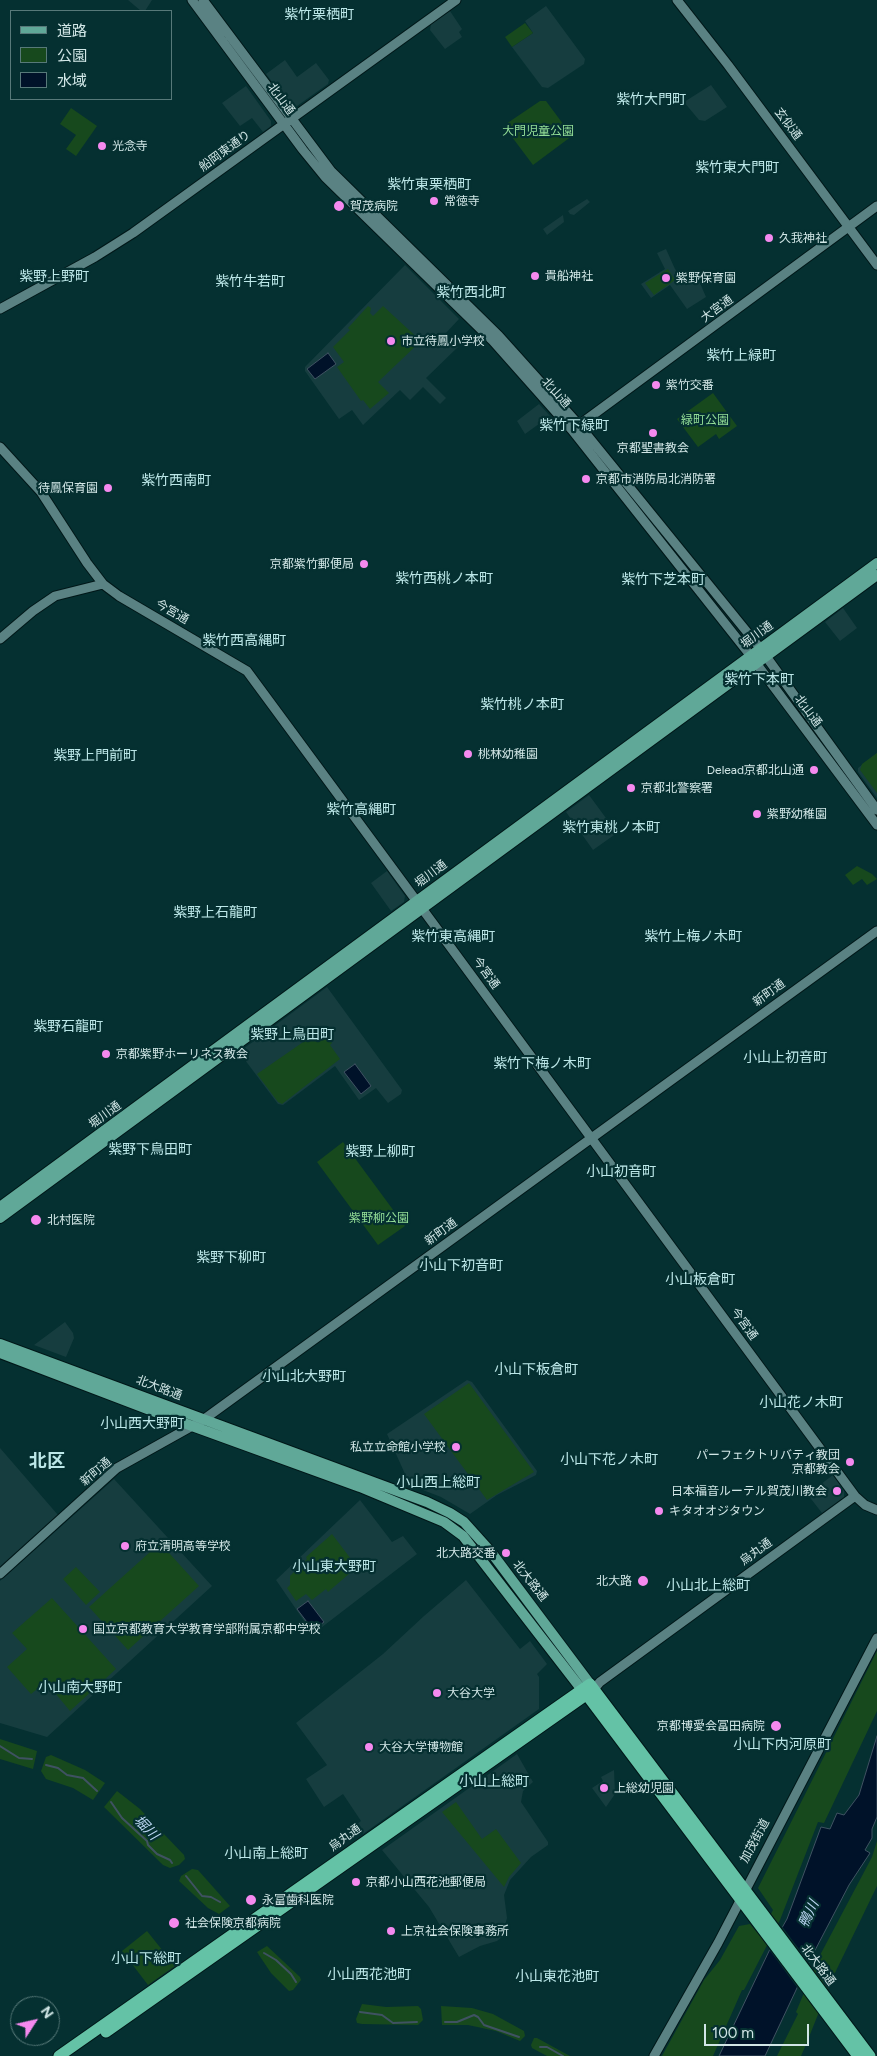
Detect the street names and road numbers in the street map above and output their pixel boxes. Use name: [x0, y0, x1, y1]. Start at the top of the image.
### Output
street label: 北山通: [264, 80, 298, 118]
street label: 玄似通: [771, 105, 805, 143]
street label: 船岡東通り: [196, 128, 254, 174]
street label: 大宮通: [698, 293, 736, 325]
street label: 北山通: [539, 375, 573, 411]
street label: 今宮通: [153, 597, 191, 627]
street label: 堀川通: [738, 619, 776, 651]
street label: 北山通: [791, 692, 825, 730]
street label: 堀川通: [412, 857, 450, 891]
street label: 今宮通: [470, 954, 502, 992]
street label: 新町通: [750, 977, 788, 1009]
street label: 堀川通: [86, 1099, 124, 1131]
street label: 新町通: [422, 1216, 460, 1248]
street label: 今宮通: [728, 1305, 760, 1343]
street label: 北大路通: [134, 1373, 184, 1403]
street label: 新町通: [78, 1455, 114, 1489]
street label: 烏丸通: [737, 1536, 775, 1568]
street label: 北大路通: [510, 1558, 550, 1604]
street label: 加茂街道: [737, 1816, 773, 1866]
street label: 烏丸通: [326, 1822, 364, 1854]
street label: 北大路通: [798, 1941, 838, 1989]

